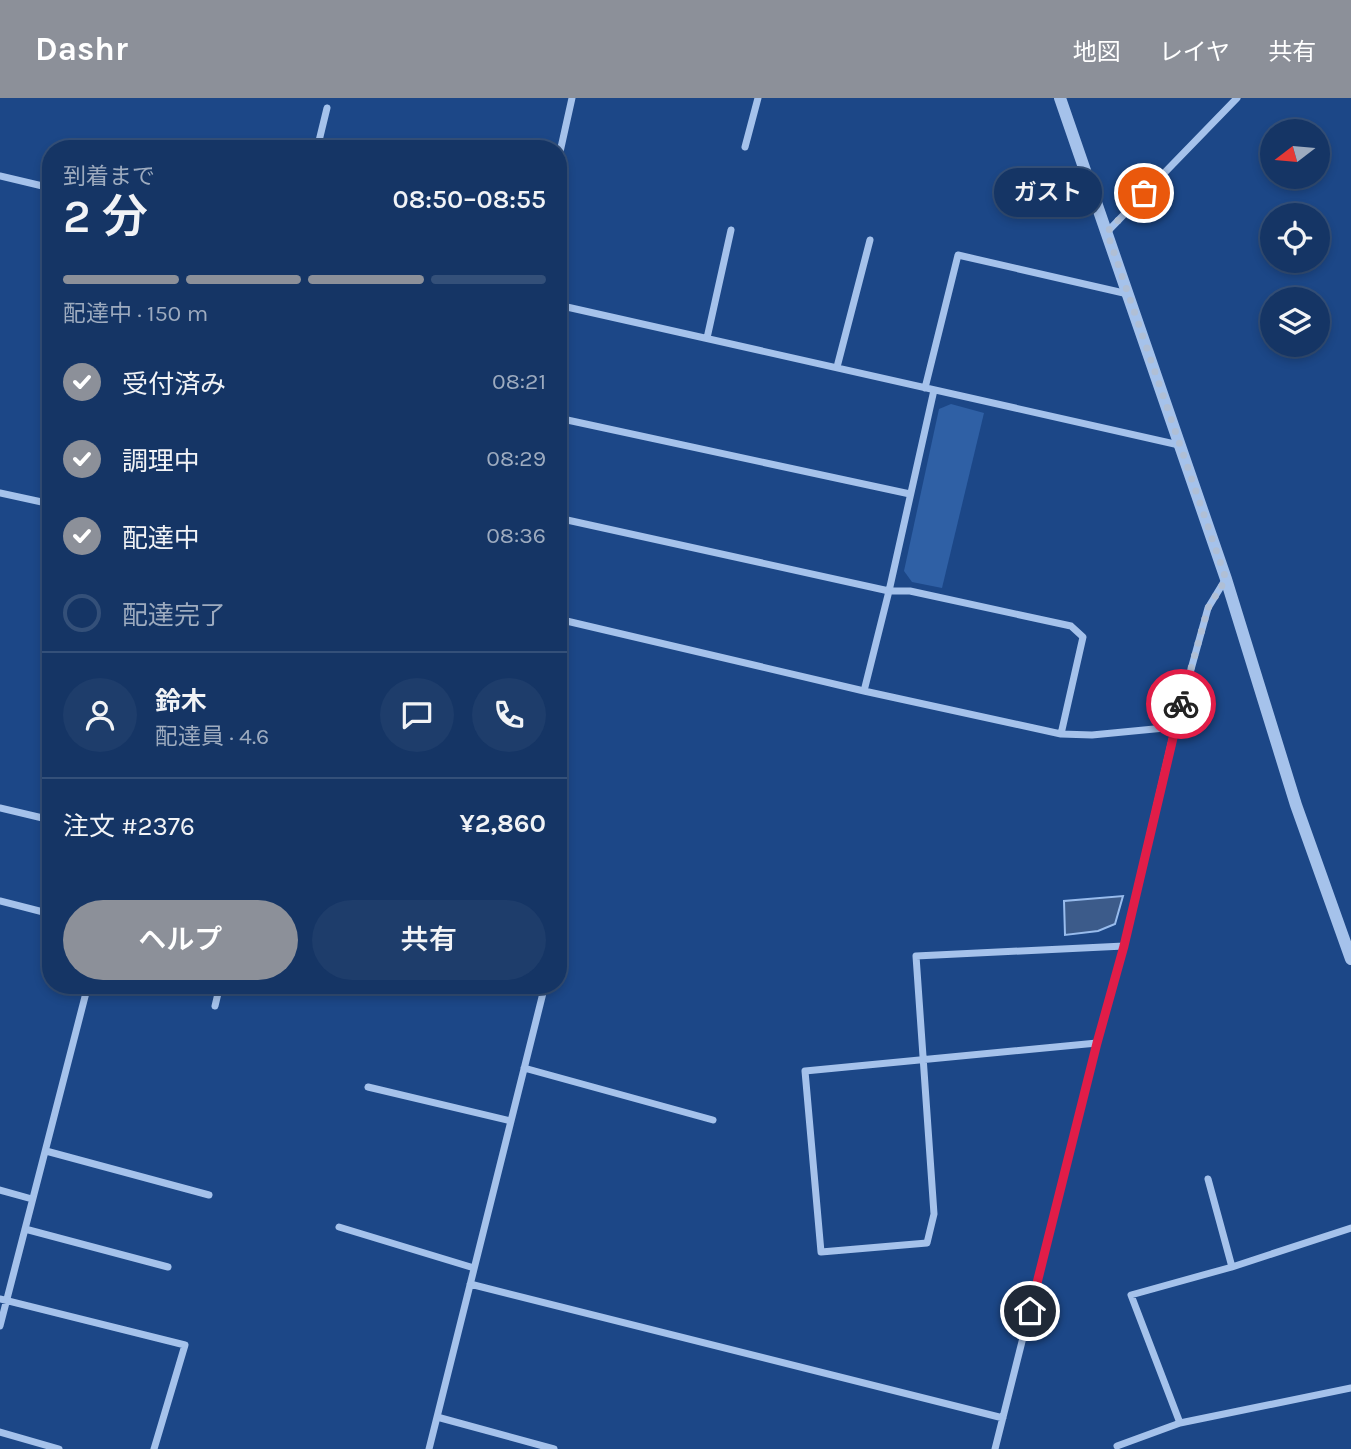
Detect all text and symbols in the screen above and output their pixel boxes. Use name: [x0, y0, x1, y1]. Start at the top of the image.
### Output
text: Dashr: [35, 30, 128, 68]
text: 地図: [1073, 38, 1121, 66]
text: レイヤ: [1159, 38, 1230, 66]
text: 共有: [1268, 38, 1316, 66]
north arrow: [1260, 119, 1330, 189]
map controls: [1260, 119, 1330, 357]
text: 到着まで: [63, 163, 155, 190]
pin: [1114, 163, 1174, 223]
callout: ガスト: [993, 168, 1102, 217]
icon: bag: [1125, 174, 1163, 212]
text: ガスト: [1014, 179, 1083, 206]
text: 08:50–08:55: [393, 184, 546, 215]
text: 2 分: [63, 190, 148, 244]
button: locate: [1260, 203, 1330, 273]
button: layers: [1260, 287, 1330, 357]
text: 配達中 · 150 m: [63, 300, 208, 327]
icon: check: [63, 363, 101, 401]
text: 08:21: [492, 368, 546, 395]
text: 受付済み: [122, 369, 226, 400]
icon: check: [63, 440, 101, 478]
text: 08:29: [486, 445, 546, 472]
text: 調理中: [122, 446, 200, 477]
icon: check: [63, 517, 101, 555]
text: 08:36: [486, 522, 546, 549]
text: 配達中: [122, 523, 200, 554]
text: 配達完了: [122, 600, 226, 631]
courier: [1146, 669, 1216, 739]
button: person: [63, 678, 137, 752]
button: chat: [380, 678, 454, 752]
button: phone: [472, 678, 546, 752]
icon: bike: [1162, 685, 1200, 723]
text: 鈴木: [155, 686, 207, 717]
text: 配達員 · 4.6: [155, 723, 269, 750]
text: ¥2,860: [459, 808, 546, 839]
text: 注文 #2376: [63, 811, 195, 842]
button: ヘルプ: [63, 900, 298, 980]
button: 共有: [312, 900, 546, 980]
pin: [1000, 1281, 1060, 1341]
icon: home: [1011, 1292, 1049, 1330]

